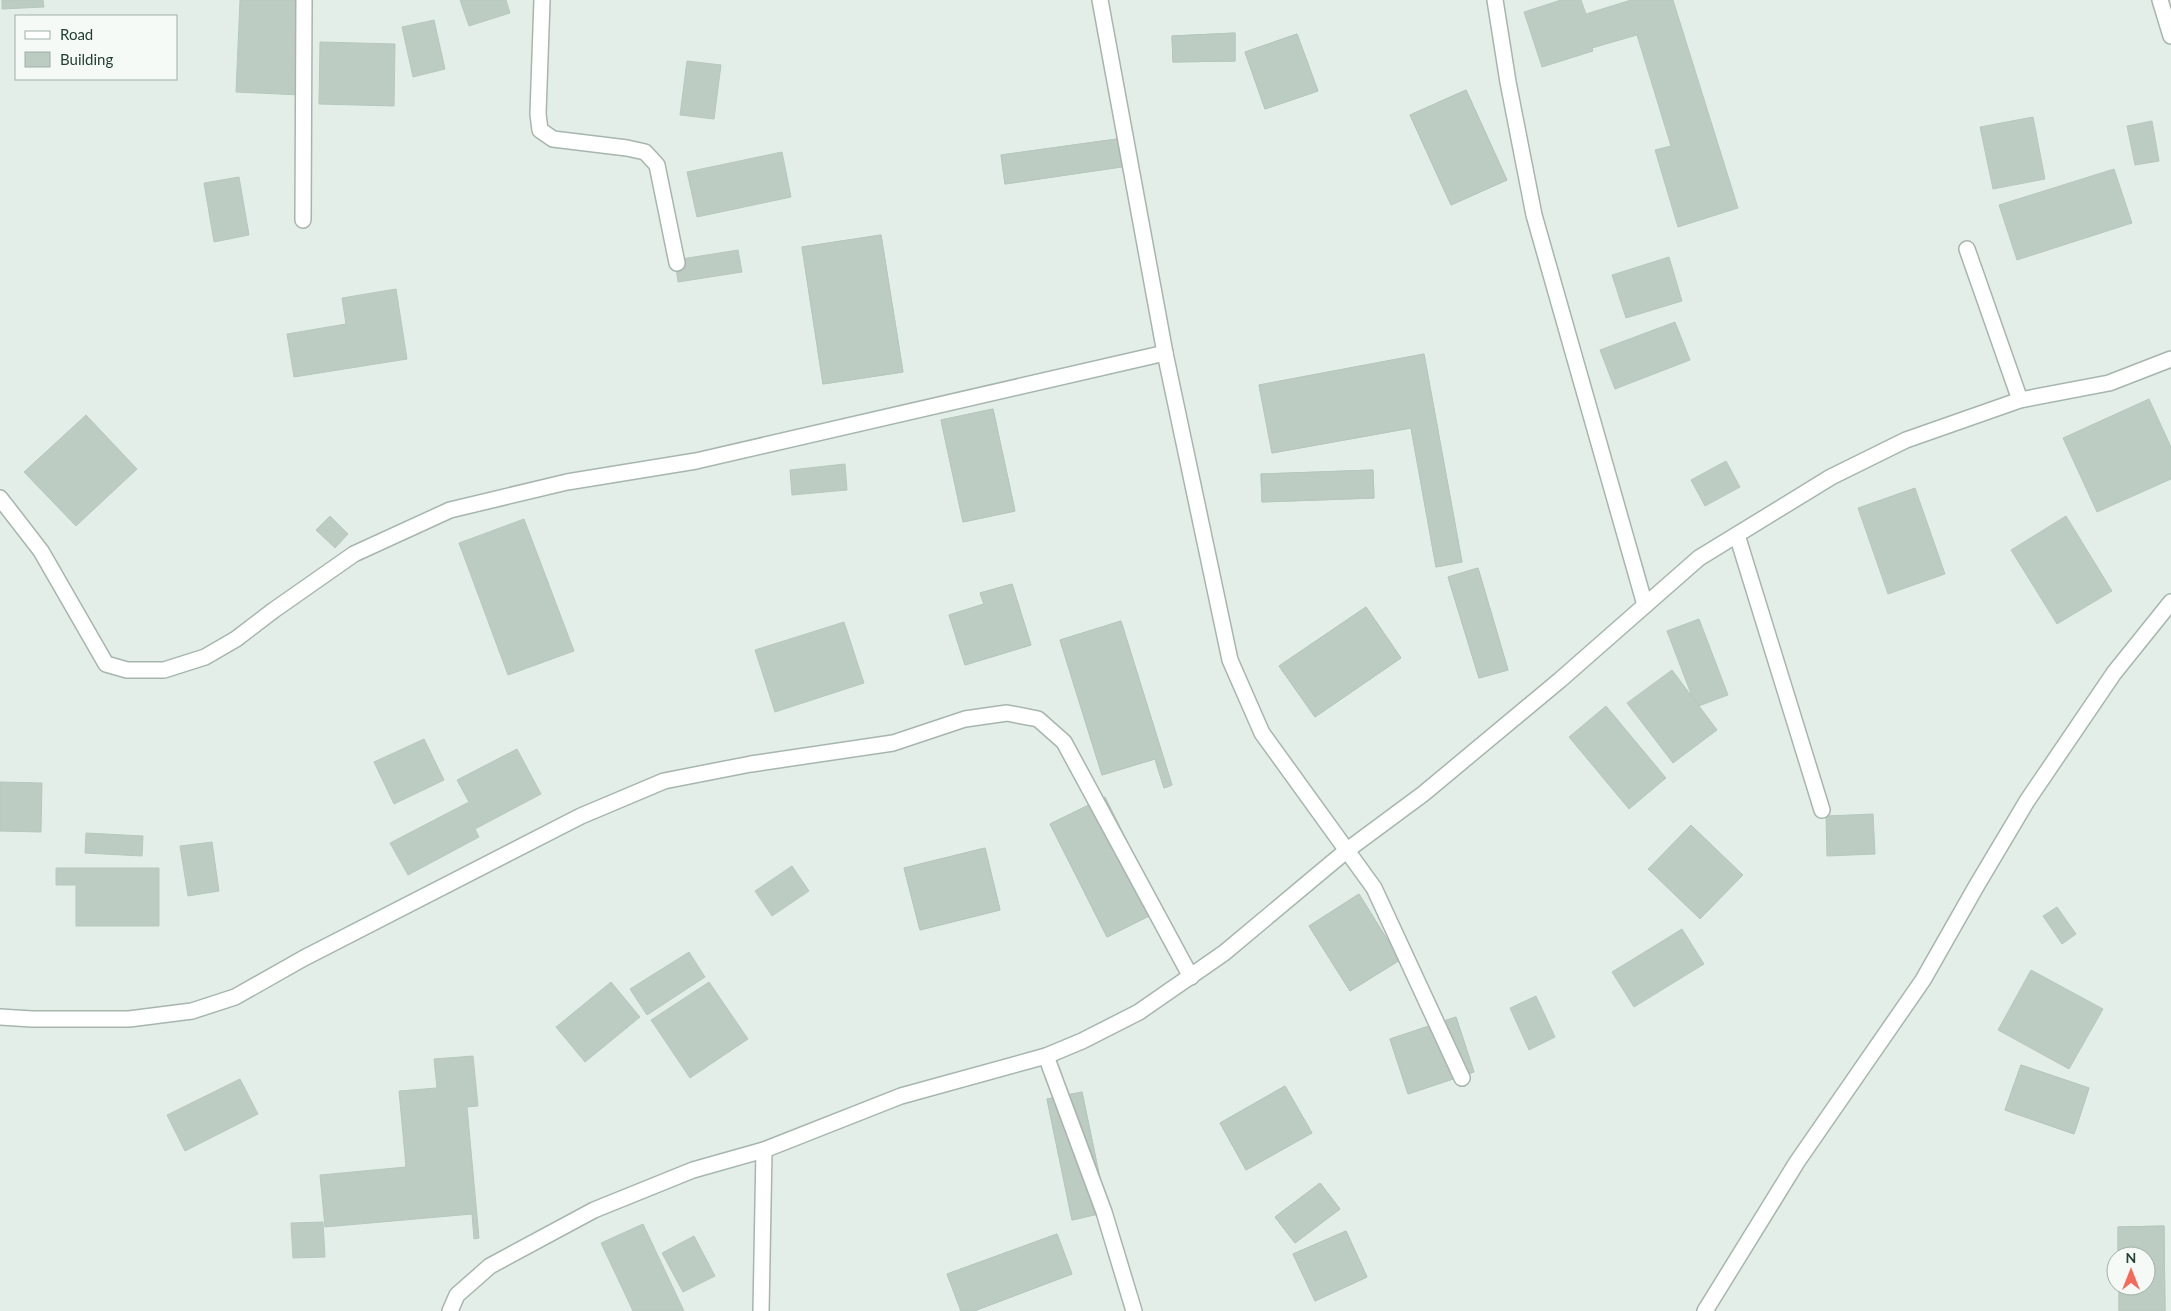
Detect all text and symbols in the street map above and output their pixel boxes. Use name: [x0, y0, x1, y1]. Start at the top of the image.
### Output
legend: [15, 15, 178, 80]
text: Road: [60, 25, 93, 43]
text: Building: [60, 50, 113, 68]
north arrow: [2106, 1246, 2156, 1296]
text: N: [2126, 1249, 2136, 1266]

